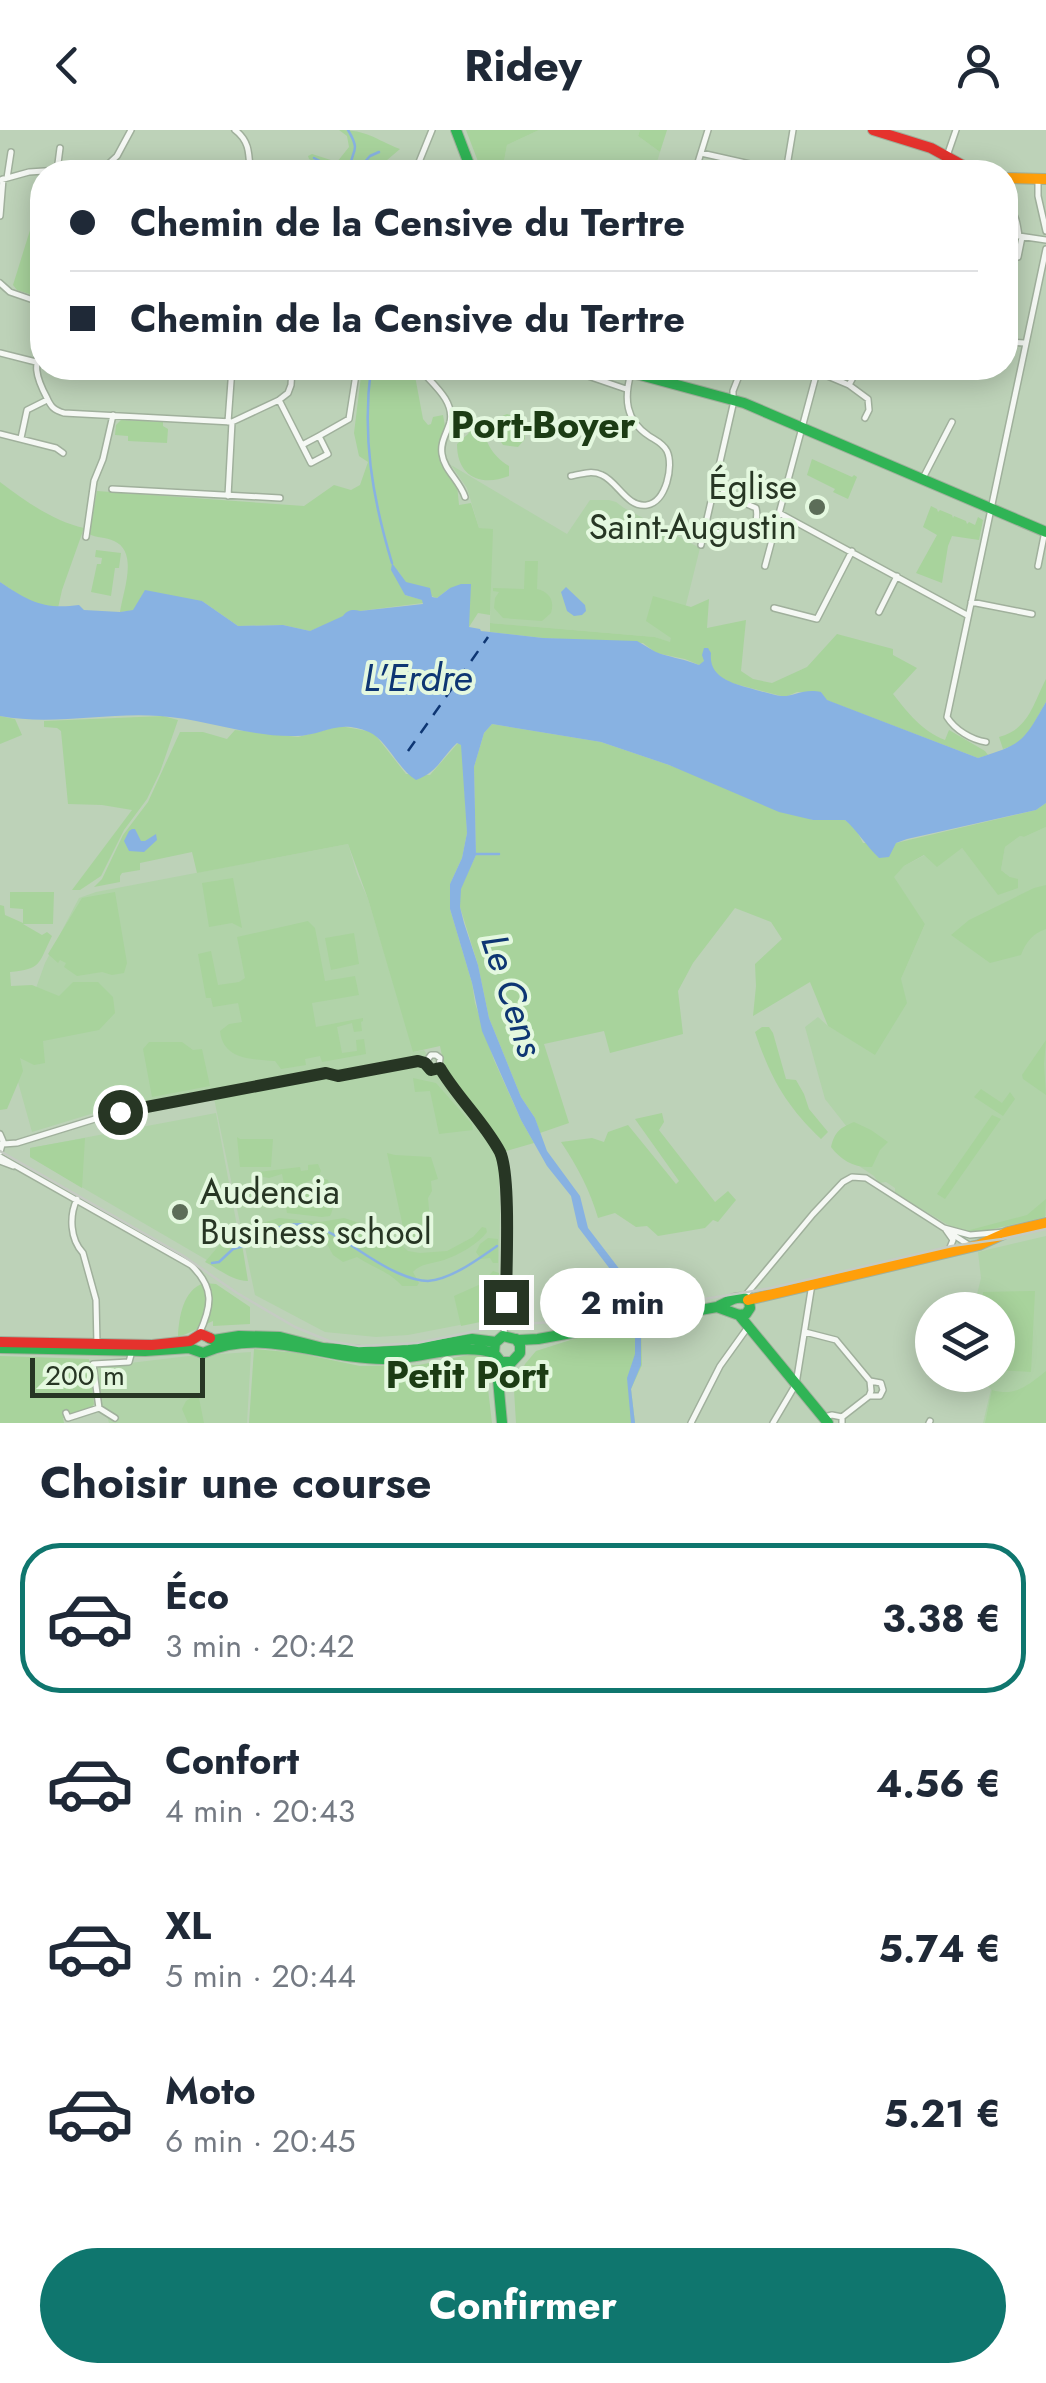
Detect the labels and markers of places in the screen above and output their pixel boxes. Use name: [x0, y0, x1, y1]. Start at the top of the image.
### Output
place label: Église Saint-Augustin: [589, 462, 797, 552]
marker: Église Saint-Augustin: [806, 496, 828, 518]
place label: Audencia Business school: [200, 1167, 432, 1257]
marker: Audencia Business school: [169, 1201, 191, 1223]

